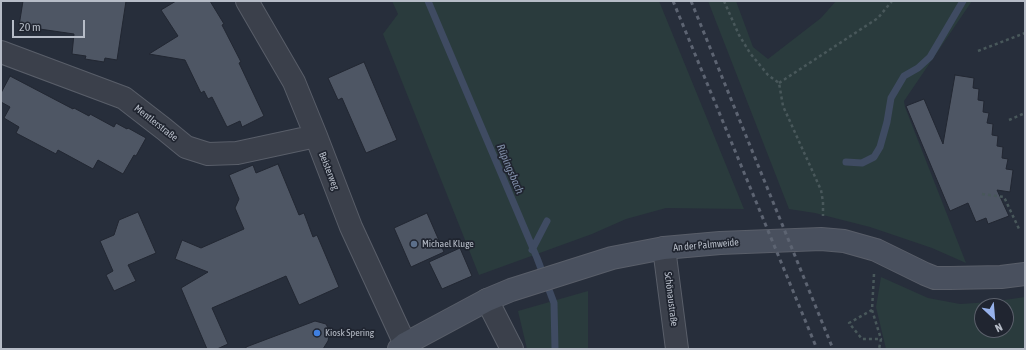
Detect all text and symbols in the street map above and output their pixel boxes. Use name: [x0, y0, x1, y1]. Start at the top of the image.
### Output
scale bar: [14, 12, 87, 38]
text: 20 m: [19, 20, 41, 34]
street label: Mentlerstraße: [132, 102, 180, 144]
water label: Rüpingsbach: [494, 142, 526, 196]
street label: Beisterweg: [316, 150, 342, 192]
street label: An der Palmweide: [673, 236, 739, 254]
place label: Michael Kluge: [422, 238, 474, 250]
marker: Michael Kluge: [409, 239, 419, 249]
street label: Schönaustraße: [662, 271, 680, 327]
north arrow: [974, 298, 1014, 338]
text: N: [993, 321, 1004, 335]
place label: Kiosk Spering: [325, 327, 374, 339]
marker: Kiosk Spering: [312, 328, 322, 338]

